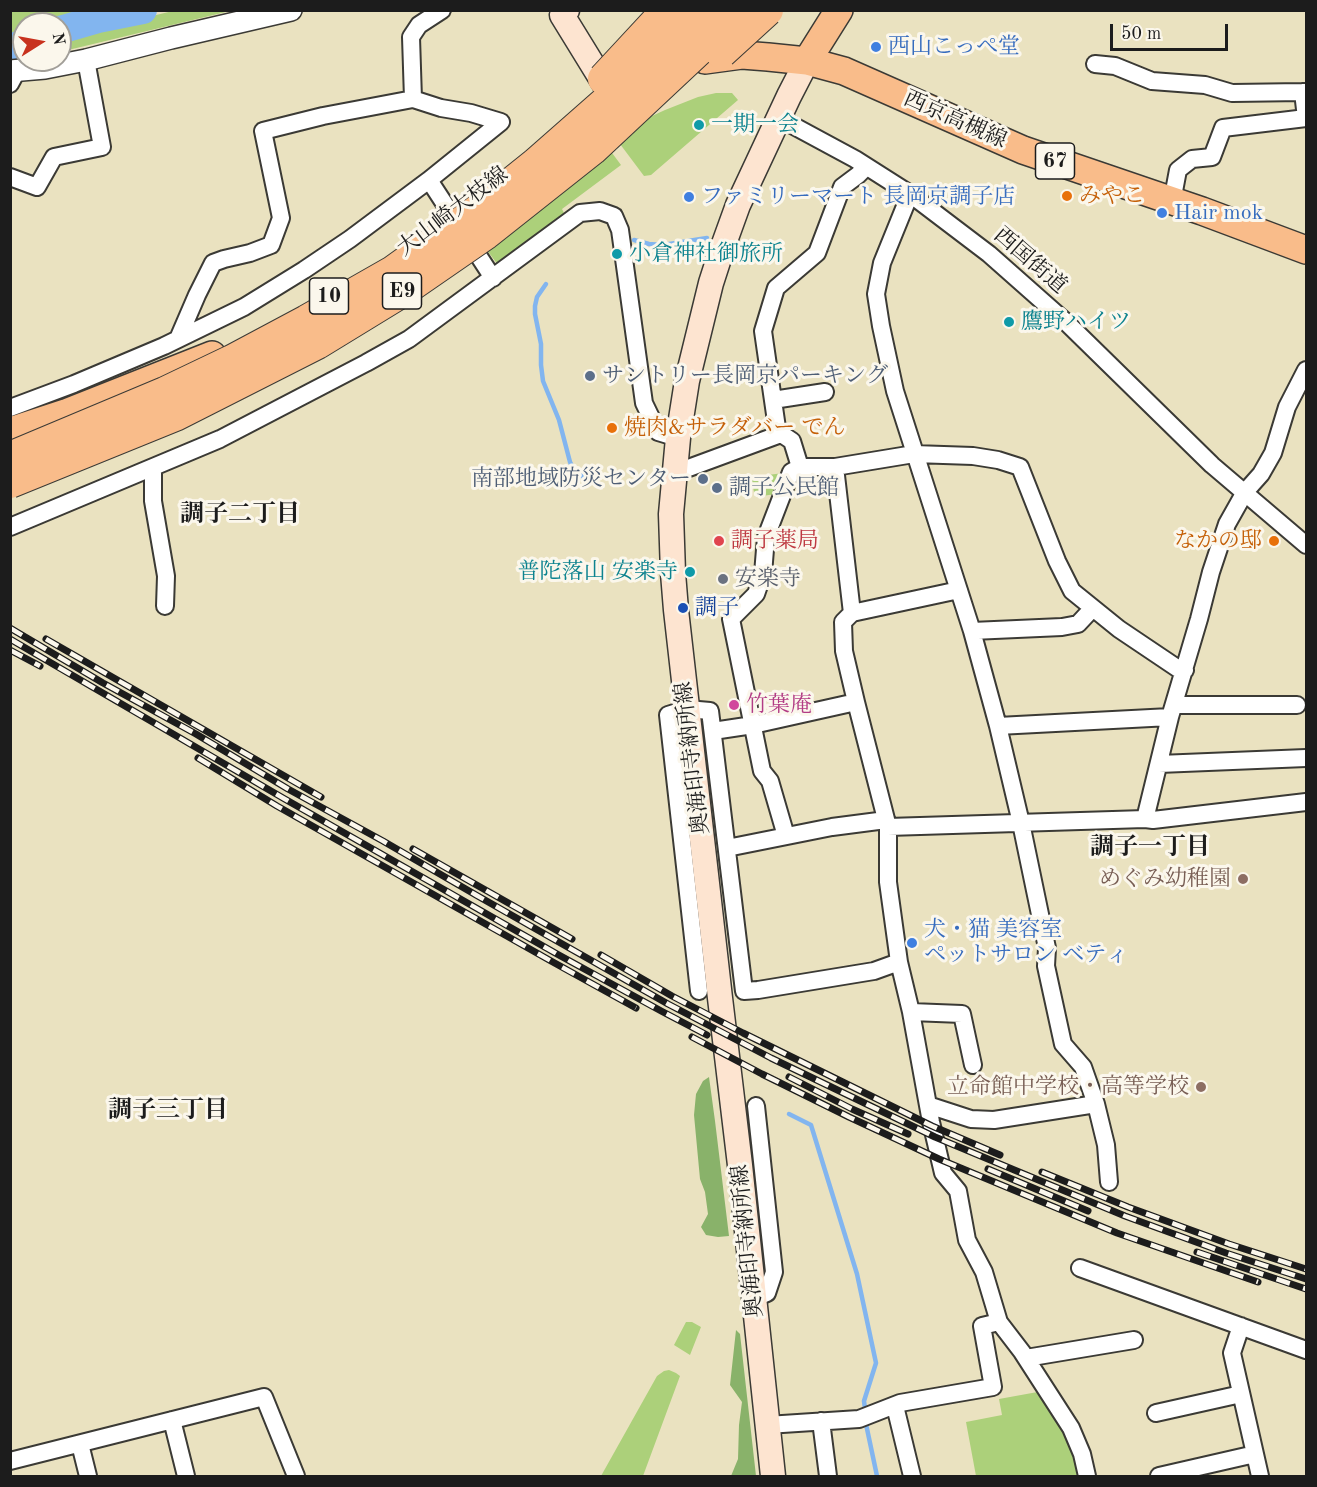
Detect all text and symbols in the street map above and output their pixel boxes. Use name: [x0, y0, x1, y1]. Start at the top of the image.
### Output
north arrow: [12, 12, 72, 72]
scale bar: [1113, 12, 1232, 50]
text: 50 m: [1121, 25, 1161, 43]
text: N: [49, 31, 67, 46]
place label: 西山こっぺ堂: [888, 34, 1020, 60]
marker: 西山こっぺ堂: [869, 40, 883, 54]
street label: 西京高槻線: [899, 86, 1011, 154]
place label: 一期一会: [711, 112, 799, 138]
marker: 一期一会: [692, 118, 706, 132]
road number: 67: [1036, 143, 1074, 179]
street label: 大山崎大枝線: [392, 162, 514, 262]
place label: みやこ: [1079, 183, 1145, 209]
place label: ファミリーマート 長岡京調子店: [701, 184, 1015, 210]
marker: みやこ: [1060, 189, 1074, 203]
marker: ファミリーマート 長岡京調子店: [682, 190, 696, 204]
place label: Hair mok: [1174, 200, 1263, 226]
marker: Hair mok: [1155, 206, 1169, 220]
street label: 西国街道: [988, 222, 1072, 300]
place label: 小倉神社御旅所: [629, 241, 783, 267]
marker: 小倉神社御旅所: [610, 247, 624, 261]
road number: E9: [382, 273, 422, 309]
road number: 10: [310, 278, 348, 314]
place label: 鷹野ハイツ: [1021, 309, 1131, 335]
marker: 鷹野ハイツ: [1002, 315, 1016, 329]
place label: サントリー長岡京パーキング: [602, 363, 888, 389]
marker: サントリー長岡京パーキング: [583, 369, 597, 383]
place label: 焼肉&サラダバー でん: [624, 415, 845, 441]
marker: 焼肉&サラダバー でん: [605, 421, 619, 435]
place label: 南部地域防災センター: [471, 466, 691, 492]
marker: 南部地域防災センター: [696, 472, 710, 486]
place label: 調子公民館: [729, 475, 839, 501]
marker: 調子公民館: [710, 481, 724, 495]
district label: 調子二丁目: [180, 501, 300, 529]
place label: 調子薬局: [731, 528, 819, 554]
place label: なかの邸: [1174, 528, 1262, 554]
marker: 調子薬局: [712, 534, 726, 548]
marker: なかの邸: [1267, 534, 1281, 548]
place label: 普陀落山 安楽寺: [518, 559, 678, 585]
marker: 普陀落山 安楽寺: [683, 565, 697, 579]
place label: 安楽寺: [735, 566, 801, 592]
marker: 安楽寺: [716, 572, 730, 586]
place label: 調子: [695, 595, 739, 621]
marker: 調子: [676, 601, 690, 615]
street label: 奥海印寺納所線: [671, 680, 715, 836]
place label: 竹葉庵: [746, 692, 812, 718]
marker: 竹葉庵: [727, 698, 741, 712]
district label: 調子一丁目: [1090, 834, 1210, 862]
place label: めぐみ幼稚園: [1099, 866, 1231, 892]
marker: めぐみ幼稚園: [1236, 872, 1250, 886]
place label: 犬・猫 美容室 ペットサロン ベティ: [924, 917, 1128, 968]
marker: 犬・猫 美容室 ペットサロン ベティ: [905, 936, 919, 950]
place label: 立命館中学校・高等学校: [947, 1074, 1189, 1100]
marker: 立命館中学校・高等学校: [1194, 1080, 1208, 1094]
district label: 調子三丁目: [108, 1097, 228, 1125]
street label: 奥海印寺納所線: [727, 1163, 769, 1319]

